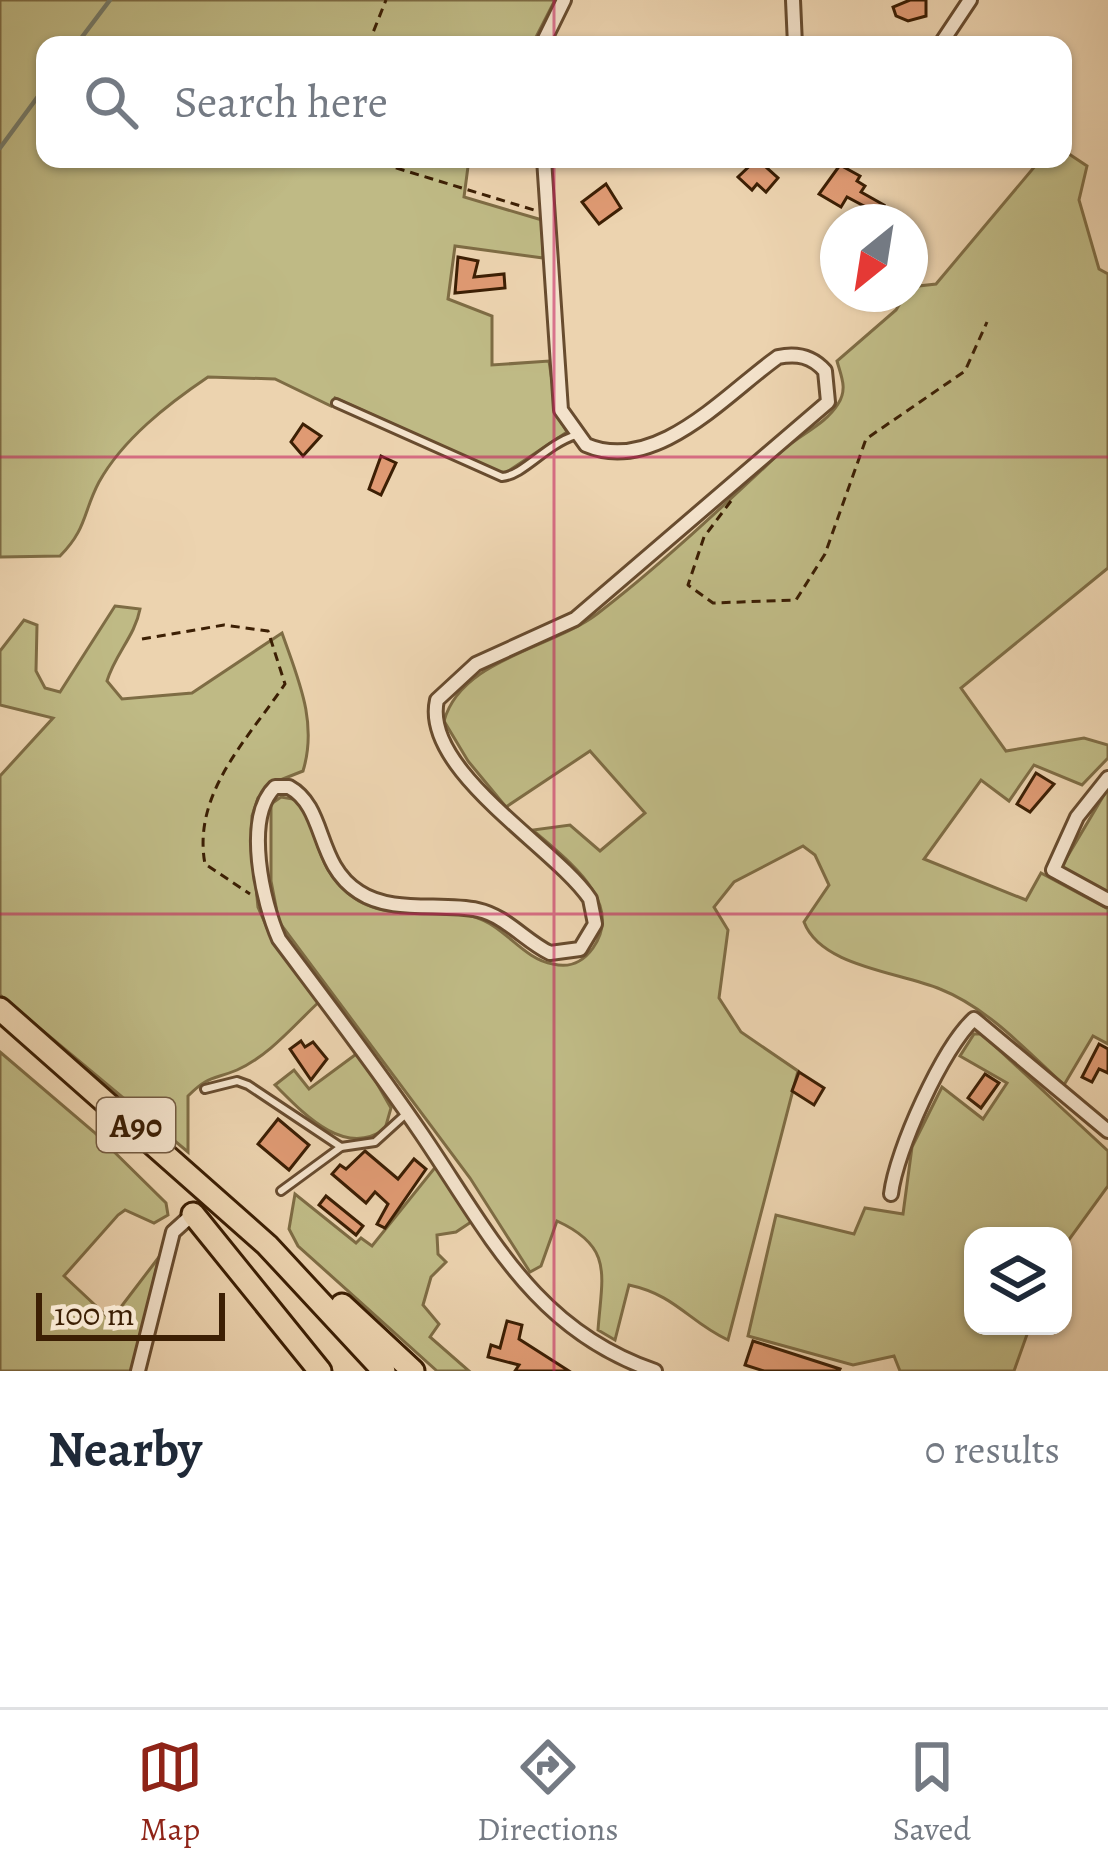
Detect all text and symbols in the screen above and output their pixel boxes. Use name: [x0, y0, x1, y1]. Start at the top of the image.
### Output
search box: [36, 36, 1072, 168]
icon: search: [78, 69, 144, 135]
text: Search here: [174, 71, 388, 133]
north arrow: [820, 204, 928, 312]
road number: Α90: [97, 1098, 175, 1152]
map controls: [964, 1227, 1072, 1335]
button: layers: [964, 1227, 1072, 1335]
scale bar: [36, 1287, 225, 1340]
text: 100 m: [54, 1291, 134, 1336]
text: Nearby: [48, 1414, 202, 1484]
text: 0 results: [925, 1423, 1060, 1476]
tab: Map: [137, 1734, 203, 1851]
tab: Directions: [477, 1734, 619, 1851]
tab: Saved: [893, 1734, 971, 1851]

